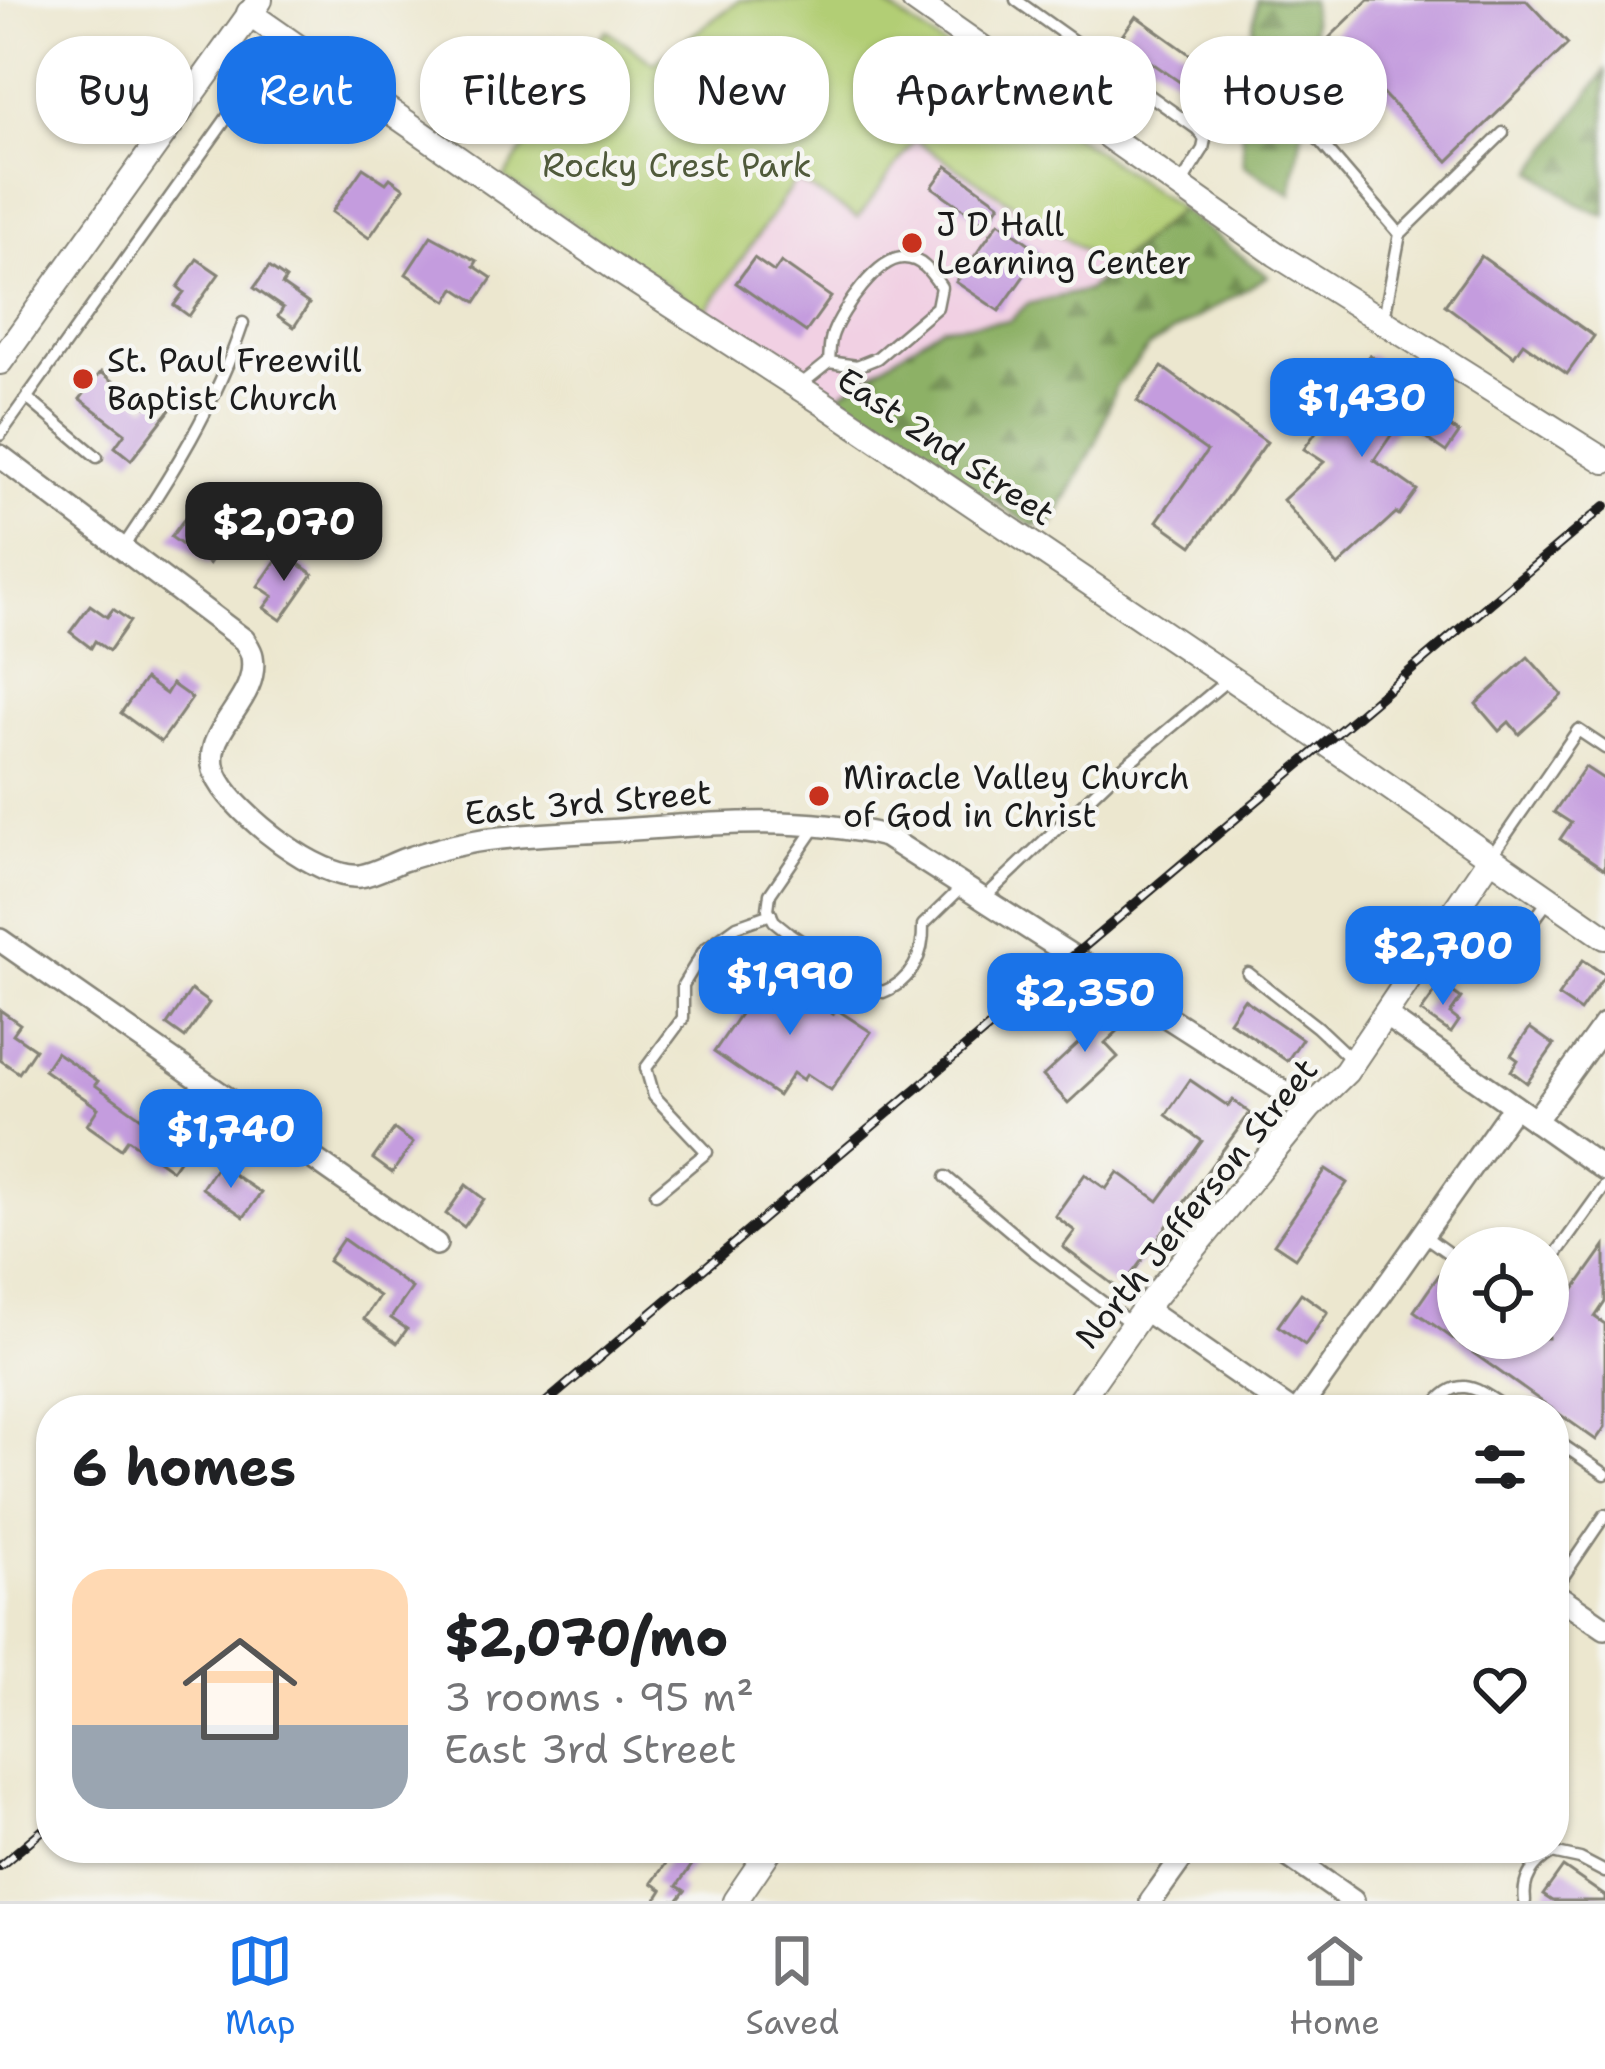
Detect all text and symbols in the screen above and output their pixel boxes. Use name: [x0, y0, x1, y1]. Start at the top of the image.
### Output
chip: Buy: [36, 36, 193, 144]
chip: Rent: [217, 36, 396, 144]
chip: Filters: [420, 36, 630, 144]
chip: New: [654, 36, 829, 144]
chip: Apartment: [853, 36, 1156, 144]
chip: House: [1180, 36, 1387, 144]
park label: Rocky Crest Park: [542, 143, 812, 188]
place label: J D Hall Learning Center: [936, 202, 1191, 285]
marker: J D Hall Learning Center: [899, 230, 925, 256]
place label: St. Paul Freewill Baptist Church: [107, 338, 362, 421]
street label: East 2nd Street: [828, 357, 1063, 536]
pin: $1,430: [1264, 358, 1460, 460]
marker: St. Paul Freewill Baptist Church: [70, 366, 96, 392]
text: $1,430: [1297, 371, 1427, 423]
pin: $2,070: [186, 482, 382, 584]
text: $2,070: [212, 495, 356, 547]
place label: Miracle Valley Church of God in Christ: [843, 755, 1190, 838]
street label: East 3rd Street: [463, 769, 713, 836]
marker: Miracle Valley Church of God in Christ: [806, 783, 832, 809]
pin: $2,700: [1345, 906, 1541, 1008]
text: $2,700: [1372, 919, 1514, 971]
pin: $1,990: [692, 936, 888, 1038]
text: $1,990: [726, 949, 854, 1001]
pin: $2,350: [987, 953, 1183, 1055]
text: $2,350: [1014, 966, 1156, 1018]
street label: North Jefferson Street: [1065, 1048, 1328, 1358]
pin: $1,740: [133, 1089, 329, 1191]
text: $1,740: [166, 1102, 296, 1154]
map controls: [1437, 1227, 1569, 1359]
button: locate: [1437, 1227, 1569, 1359]
text: 6 homes: [72, 1433, 296, 1501]
icon: filters: [1467, 1434, 1533, 1500]
text: $2,070/mo: [444, 1603, 729, 1671]
icon: home: [168, 1617, 312, 1761]
icon: heart: [1467, 1656, 1533, 1722]
text: 3 rooms · 95 m²: [444, 1671, 754, 1723]
text: East 3rd Street: [444, 1723, 736, 1775]
tab: Map: [225, 1928, 296, 2045]
tab: Saved: [746, 1928, 839, 2045]
tab: Home: [1289, 1928, 1380, 2045]

